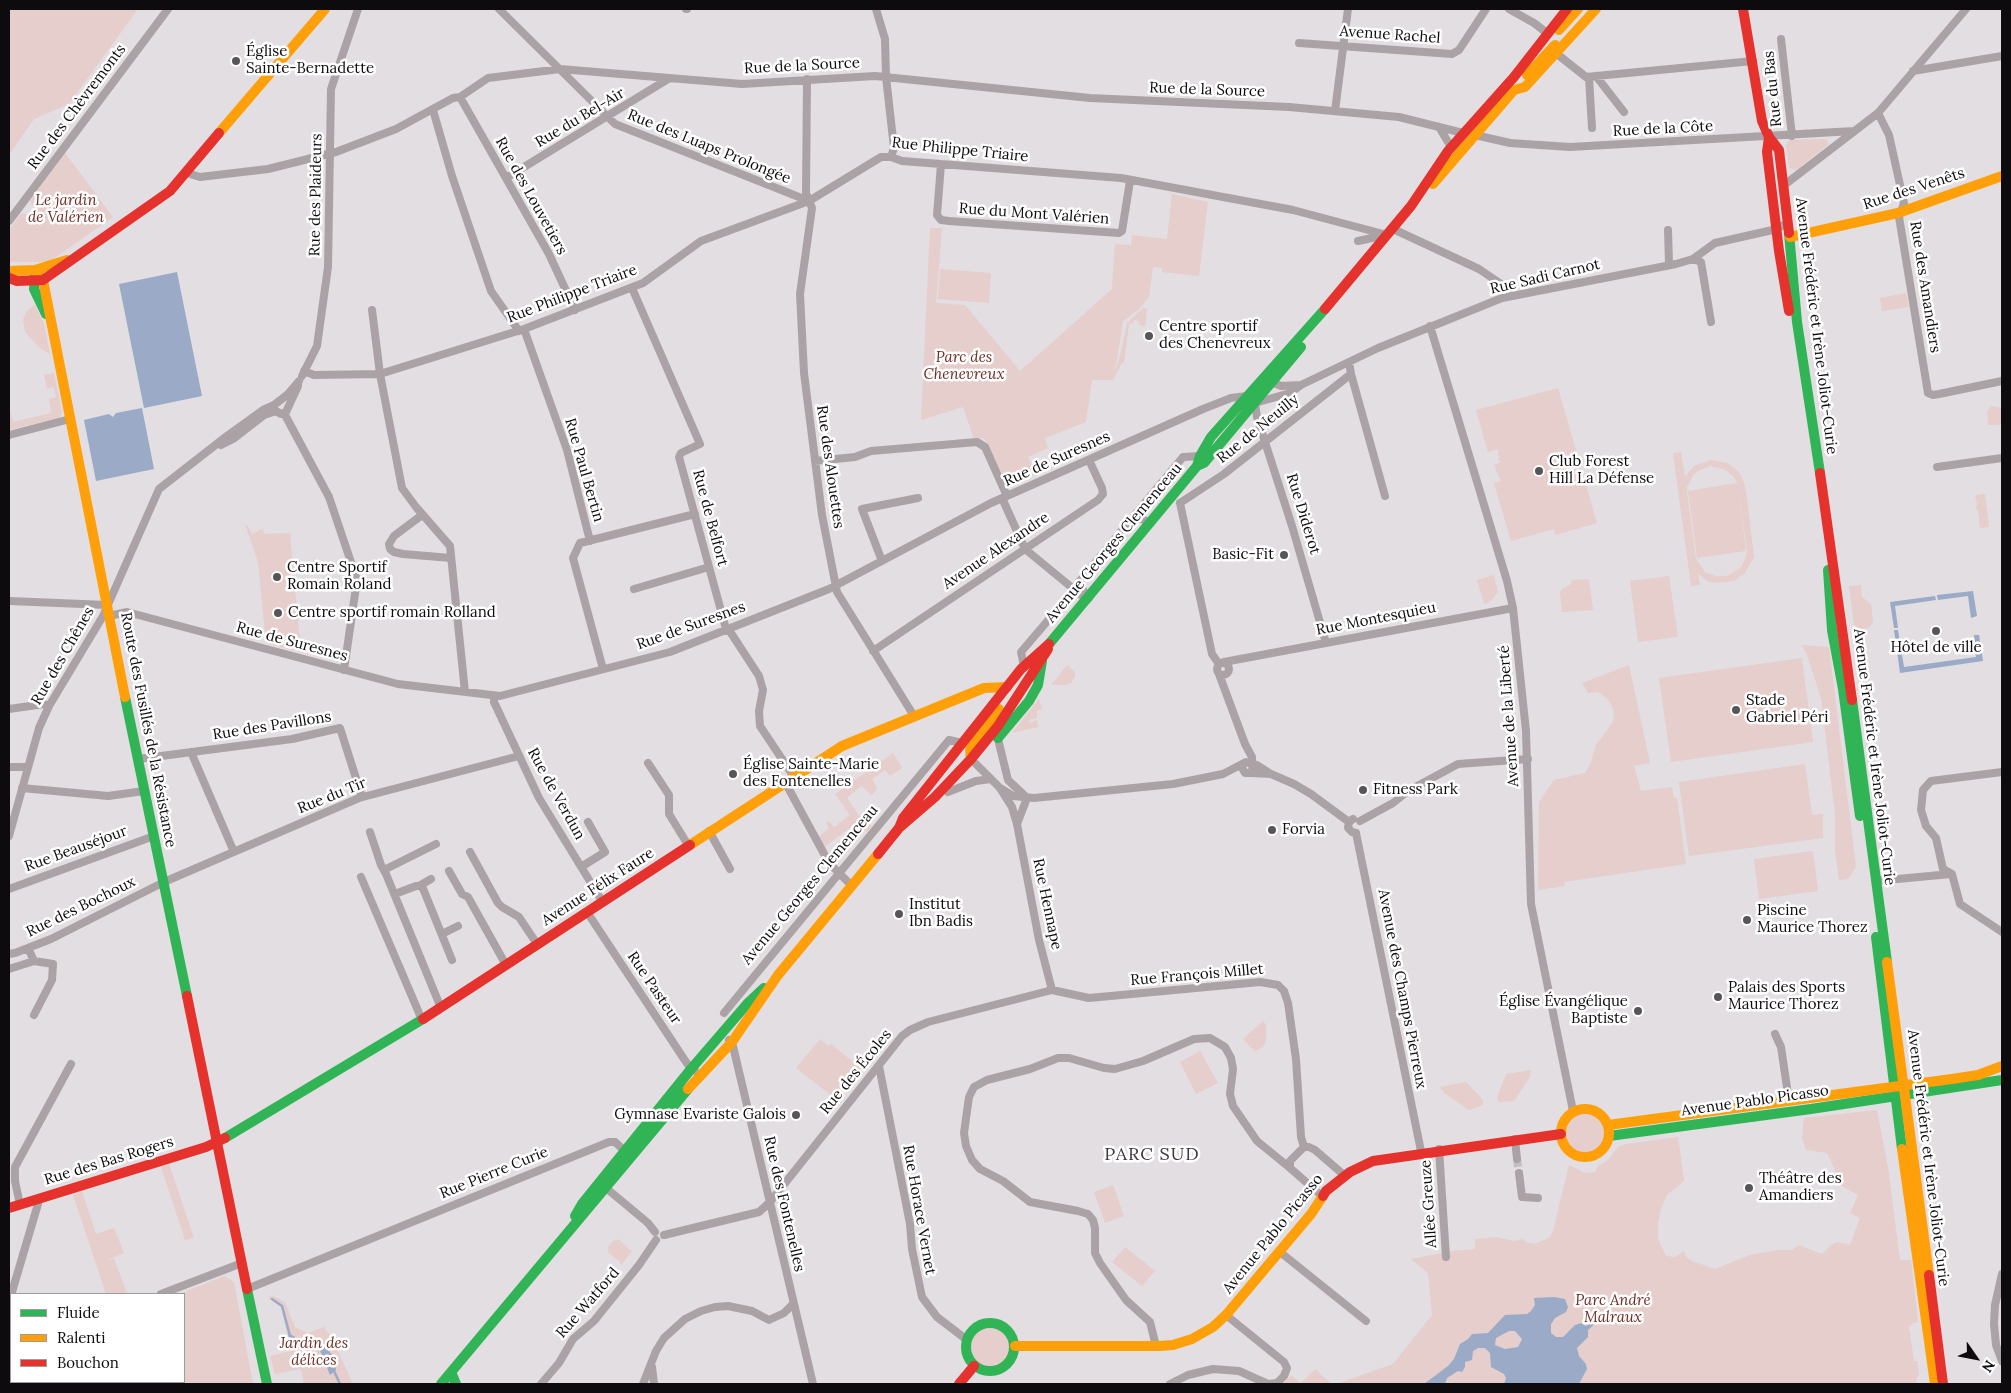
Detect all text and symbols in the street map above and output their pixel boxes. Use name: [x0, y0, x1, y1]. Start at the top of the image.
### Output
street label: Avenue Rachel: [1339, 22, 1441, 48]
street label: Rue des Chèvremonts: [24, 41, 130, 173]
place label: Église Sainte-Bernadette: [246, 43, 374, 78]
street label: Rue du Bas: [1760, 50, 1786, 128]
street label: Rue de la Source: [744, 54, 860, 78]
marker: Église Sainte-Bernadette: [230, 55, 242, 67]
street label: Rue de la Source: [1149, 79, 1265, 101]
street label: Rue du Bel-Air: [532, 84, 628, 152]
street label: Rue des Luaps Prolongée: [625, 106, 793, 188]
street label: Rue de la Côte: [1612, 117, 1714, 141]
street label: Rue des Plaideurs: [306, 133, 326, 257]
street label: Rue des Louvetiers: [491, 134, 571, 258]
street label: Rue Philippe Triaire: [891, 134, 1029, 166]
street label: Rue des Venêts: [1861, 164, 1967, 214]
park label: Le jardin de Valérien: [28, 192, 104, 227]
street label: Avenue Frédéric et Irène Joliot-Curie: [1791, 197, 1841, 455]
street label: Rue du Mont Valérien: [958, 200, 1110, 228]
street label: Rue des Amandiers: [1906, 220, 1944, 354]
street label: Rue Sadi Carnot: [1488, 256, 1602, 298]
street label: Rue Philippe Triaire: [505, 261, 639, 327]
place label: Centre sportif des Chenevreux: [1159, 318, 1271, 353]
marker: Centre sportif des Chenevreux: [1143, 330, 1155, 342]
park label: Parc des Chenevreux: [923, 349, 1005, 384]
street label: Rue de Neuilly: [1213, 391, 1303, 467]
street label: Rue des Alouettes: [812, 404, 848, 530]
street label: Rue Paul Bertin: [561, 416, 607, 524]
street label: Rue de Suresnes: [1001, 427, 1113, 491]
place label: Club Forest Hill La Défense: [1549, 453, 1654, 488]
street label: Avenue Georges Clemenceau: [1042, 460, 1186, 626]
marker: Club Forest Hill La Défense: [1533, 465, 1545, 477]
street label: Rue de Belfort: [688, 468, 732, 568]
street label: Rue Diderot: [1282, 471, 1324, 557]
street label: Avenue Alexandre: [939, 509, 1053, 593]
place label: Basic-Fit: [1212, 546, 1274, 564]
marker: Basic-Fit: [1278, 549, 1290, 561]
place label: Centre Sportif Romain Roland: [287, 559, 391, 594]
marker: Centre Sportif Romain Roland: [271, 571, 283, 583]
street label: Rue de Suresnes: [634, 598, 748, 654]
street label: Rue Montesquieu: [1315, 599, 1437, 639]
street label: Rue des Chênes: [28, 604, 98, 708]
place label: Centre sportif romain Rolland: [288, 604, 496, 622]
marker: Centre sportif romain Rolland: [272, 607, 284, 619]
street label: Route des Fusillés de la Résistance: [116, 611, 180, 849]
street label: Rue de Suresnes: [234, 618, 350, 666]
marker: Hôtel de ville: [1930, 625, 1942, 637]
street label: Avenue Frédéric et Irène Joliot-Curie: [1849, 628, 1899, 886]
place label: Hôtel de ville: [1890, 639, 1982, 657]
street label: Avenue de la Liberté: [1495, 645, 1523, 787]
place label: Stade Gabriel Péri: [1746, 692, 1829, 727]
marker: Stade Gabriel Péri: [1730, 704, 1742, 716]
street label: Rue des Pavillons: [211, 708, 333, 744]
street label: Rue de Verdun: [523, 745, 589, 843]
place label: Église Sainte-Marie des Fontenelles: [743, 756, 879, 791]
marker: Église Sainte-Marie des Fontenelles: [727, 768, 739, 780]
street label: Rue du Tir: [295, 774, 369, 818]
place label: Fitness Park: [1373, 781, 1458, 799]
marker: Fitness Park: [1357, 784, 1369, 796]
street label: Avenue Georges Clemenceau: [738, 802, 882, 968]
place label: Forvia: [1282, 821, 1325, 839]
street label: Rue Beauséjour: [22, 822, 130, 876]
marker: Forvia: [1266, 824, 1278, 836]
street label: Avenue Félix Faure: [539, 844, 657, 930]
street label: Rue Hennape: [1029, 857, 1065, 951]
street label: Rue des Bochoux: [23, 873, 139, 941]
street label: Avenue des Champs Pierreux: [1374, 888, 1430, 1090]
place label: Institut Ibn Badis: [909, 896, 973, 931]
place label: Piscine Maurice Thorez: [1757, 902, 1868, 937]
marker: Institut Ibn Badis: [893, 908, 905, 920]
marker: Piscine Maurice Thorez: [1741, 914, 1753, 926]
street label: Rue Pasteur: [623, 948, 685, 1028]
street label: Rue François Millet: [1130, 960, 1264, 990]
place label: Palais des Sports Maurice Thorez: [1728, 979, 1845, 1014]
marker: Palais des Sports Maurice Thorez: [1712, 991, 1724, 1003]
place label: Église Évangélique Baptiste: [1499, 993, 1628, 1028]
marker: Église Évangélique Baptiste: [1632, 1005, 1644, 1017]
street label: Rue des Écoles: [816, 1026, 896, 1118]
street label: Avenue Frédéric et Irène Joliot-Curie: [1903, 1029, 1953, 1287]
street label: Avenue Pablo Picasso: [1680, 1082, 1830, 1120]
place label: Gymnase Evariste Galois: [614, 1106, 786, 1124]
marker: Gymnase Evariste Galois: [790, 1109, 802, 1121]
street label: Rue des Bas Rogers: [42, 1133, 176, 1189]
street label: Rue des Fontenelles: [760, 1134, 808, 1274]
street label: Rue Pierre Curie: [437, 1143, 551, 1203]
street label: Rue Horace Vernet: [899, 1144, 939, 1276]
district label: PARC SUD: [1103, 1144, 1201, 1166]
street label: Allée Greuze: [1417, 1159, 1441, 1249]
place label: Théâtre des Amandiers: [1759, 1170, 1842, 1205]
street label: Avenue Pablo Picasso: [1219, 1171, 1327, 1297]
marker: Théâtre des Amandiers: [1743, 1182, 1755, 1194]
street label: Rue Watford: [553, 1264, 623, 1342]
park label: Parc André Malraux: [1575, 1292, 1651, 1327]
legend: [10, 1293, 185, 1383]
text: Fluide: [57, 1303, 100, 1322]
text: Ralenti: [57, 1328, 105, 1347]
north arrow: [1951, 1333, 2001, 1383]
park label: Jardin des délices: [280, 1335, 348, 1370]
text: Bouchon: [57, 1353, 119, 1372]
text: N: [1978, 1357, 1999, 1376]

